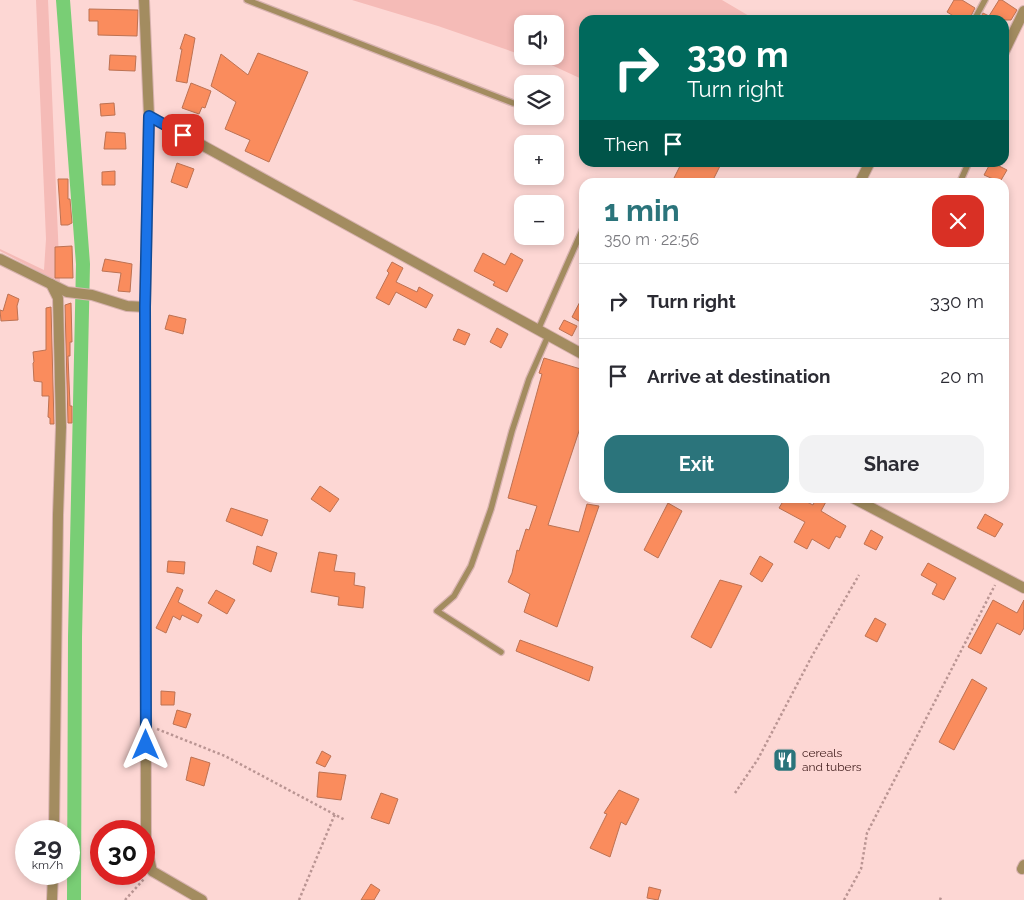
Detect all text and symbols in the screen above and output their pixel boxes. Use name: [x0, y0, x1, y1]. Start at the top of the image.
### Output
map controls: [514, 15, 564, 245]
button: sound: [514, 15, 564, 65]
text: 330 m: [687, 34, 789, 75]
icon: right: [604, 35, 669, 100]
button: layers: [514, 75, 564, 125]
text: Turn right: [687, 76, 784, 102]
pin: [162, 114, 204, 156]
icon: arrive: [169, 121, 197, 149]
icon: arrive: [659, 130, 687, 158]
text: Then: [604, 133, 649, 155]
button: +: [514, 135, 564, 185]
text: 1 min: [604, 193, 680, 228]
button: −: [514, 195, 564, 245]
button: close: [932, 195, 984, 247]
text: 350 m · 22:56: [604, 230, 699, 249]
icon: right: [604, 287, 632, 315]
text: Turn right: [647, 290, 736, 312]
text: 330 m: [930, 290, 984, 312]
icon: arrive: [604, 362, 632, 390]
text: Arrive at destination: [647, 365, 831, 387]
text: 20 m: [940, 365, 984, 387]
button: Exit: [604, 435, 789, 493]
button: Share: [799, 435, 984, 493]
position arrow: [119, 718, 171, 770]
place label: cereals and tubers: [802, 746, 862, 774]
restaurant icon: cereals and tubers: [772, 747, 798, 773]
speed limit sign: 30: [90, 820, 155, 885]
text: 29: [33, 831, 62, 861]
text: km/h: [32, 858, 63, 872]

